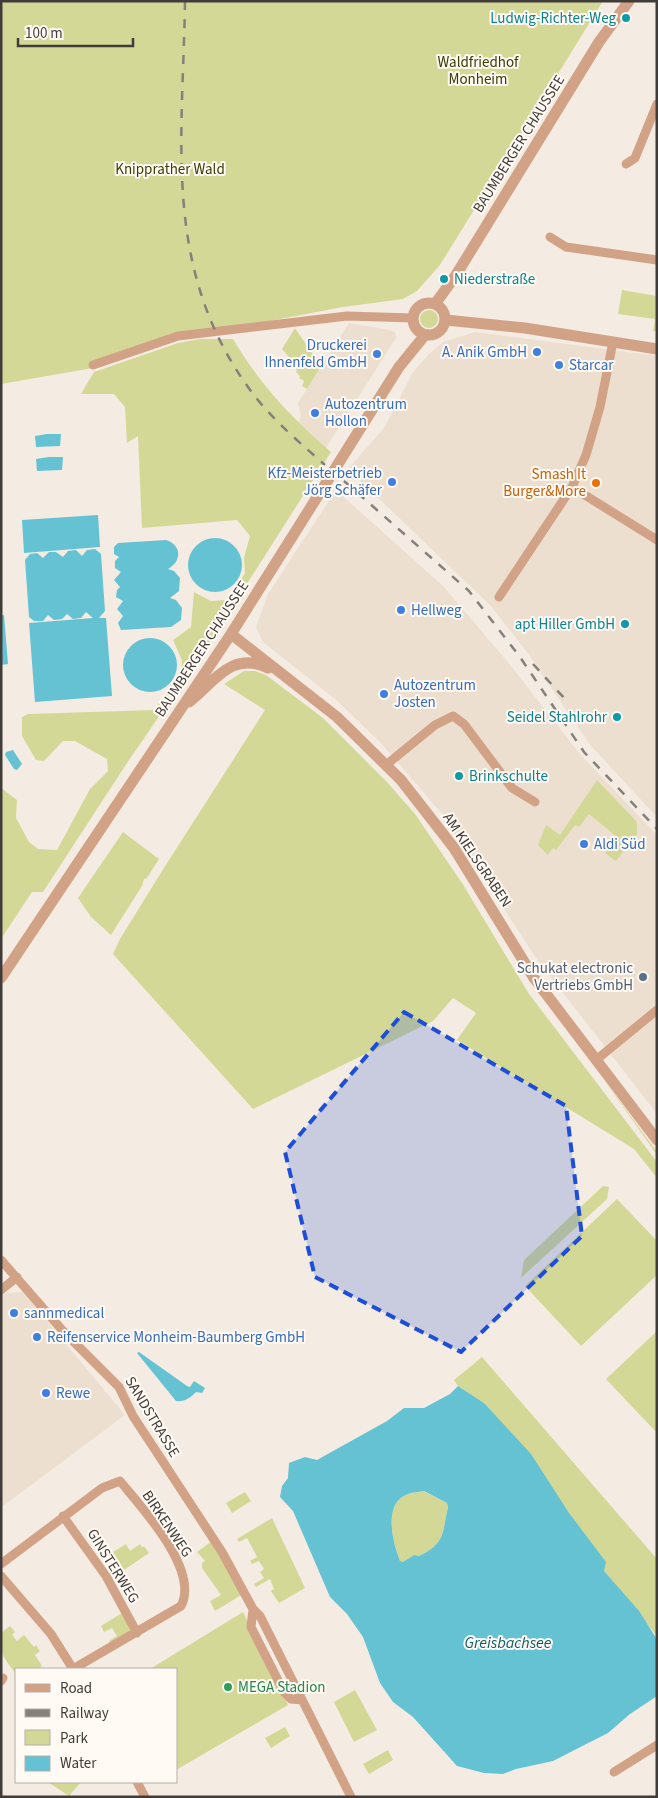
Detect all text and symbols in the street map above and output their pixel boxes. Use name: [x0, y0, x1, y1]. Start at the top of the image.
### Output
place label: Ludwig-Richter-Weg: [490, 8, 616, 29]
marker: Ludwig-Richter-Weg: [620, 12, 632, 24]
scale bar: [18, 15, 132, 47]
text: 100 m: [25, 23, 63, 44]
park label: Waldfriedhof Monheim: [438, 52, 519, 90]
street label: BAUMBERGER CHAUSSEE: [468, 71, 570, 217]
park label: Knipprather Wald: [115, 159, 225, 180]
place label: Niederstraße: [454, 269, 535, 290]
marker: Niederstraße: [438, 273, 450, 285]
place label: Druckerei Ihnenfeld GmbH: [264, 335, 367, 373]
place label: A. Anik GmbH: [442, 342, 527, 363]
marker: A. Anik GmbH: [531, 346, 543, 358]
marker: Druckerei Ihnenfeld GmbH: [371, 348, 383, 360]
place label: Starcar: [569, 355, 614, 376]
marker: Starcar: [553, 359, 565, 371]
place label: Autozentrum Hollon: [325, 394, 407, 432]
marker: Autozentrum Hollon: [309, 407, 321, 419]
place label: Kfz-Meisterbetrieb Jörg Schäfer: [268, 463, 383, 501]
place label: Smash It Burger&More: [503, 464, 586, 502]
marker: Kfz-Meisterbetrieb Jörg Schäfer: [386, 476, 398, 488]
marker: Smash It Burger&More: [590, 477, 602, 489]
street label: BAUMBERGER CHAUSSEE: [150, 577, 254, 721]
place label: Hellweg: [411, 600, 462, 621]
marker: Hellweg: [395, 604, 407, 616]
place label: apt Hiller GmbH: [515, 614, 615, 635]
marker: apt Hiller GmbH: [619, 618, 631, 630]
place label: Autozentrum Josten: [394, 675, 476, 713]
marker: Autozentrum Josten: [378, 688, 390, 700]
place label: Seidel Stahlrohr: [507, 707, 608, 728]
marker: Seidel Stahlrohr: [611, 711, 623, 723]
place label: Brinkschulte: [469, 766, 548, 787]
marker: Brinkschulte: [453, 770, 465, 782]
street label: AM KIELSGRABEN: [438, 809, 516, 911]
place label: Aldi Süd: [594, 834, 645, 855]
marker: Aldi Süd: [578, 838, 590, 850]
place label: Schukat electronic Vertriebs GmbH: [517, 958, 633, 996]
marker: Schukat electronic Vertriebs GmbH: [637, 971, 649, 983]
place label: sannmedical: [24, 1303, 104, 1324]
marker: sannmedical: [8, 1307, 20, 1319]
place label: Reifenservice Monheim-Baumberg GmbH: [47, 1327, 305, 1348]
marker: Reifenservice Monheim-Baumberg GmbH: [31, 1331, 43, 1343]
street label: SANDSTRASSE: [120, 1373, 185, 1462]
place label: Rewe: [56, 1383, 90, 1404]
marker: Rewe: [40, 1387, 52, 1399]
street label: BIRKENWEG: [137, 1486, 197, 1562]
street label: GINSTERWEG: [82, 1525, 144, 1607]
water label: Greisbachsee: [465, 1632, 552, 1654]
legend: [15, 1668, 178, 1783]
place label: MEGA Stadion: [238, 1677, 325, 1698]
text: Road: [60, 1678, 92, 1699]
marker: MEGA Stadion: [222, 1681, 234, 1693]
text: Railway: [60, 1703, 109, 1724]
text: Park: [60, 1728, 89, 1749]
text: Water: [60, 1753, 97, 1774]

